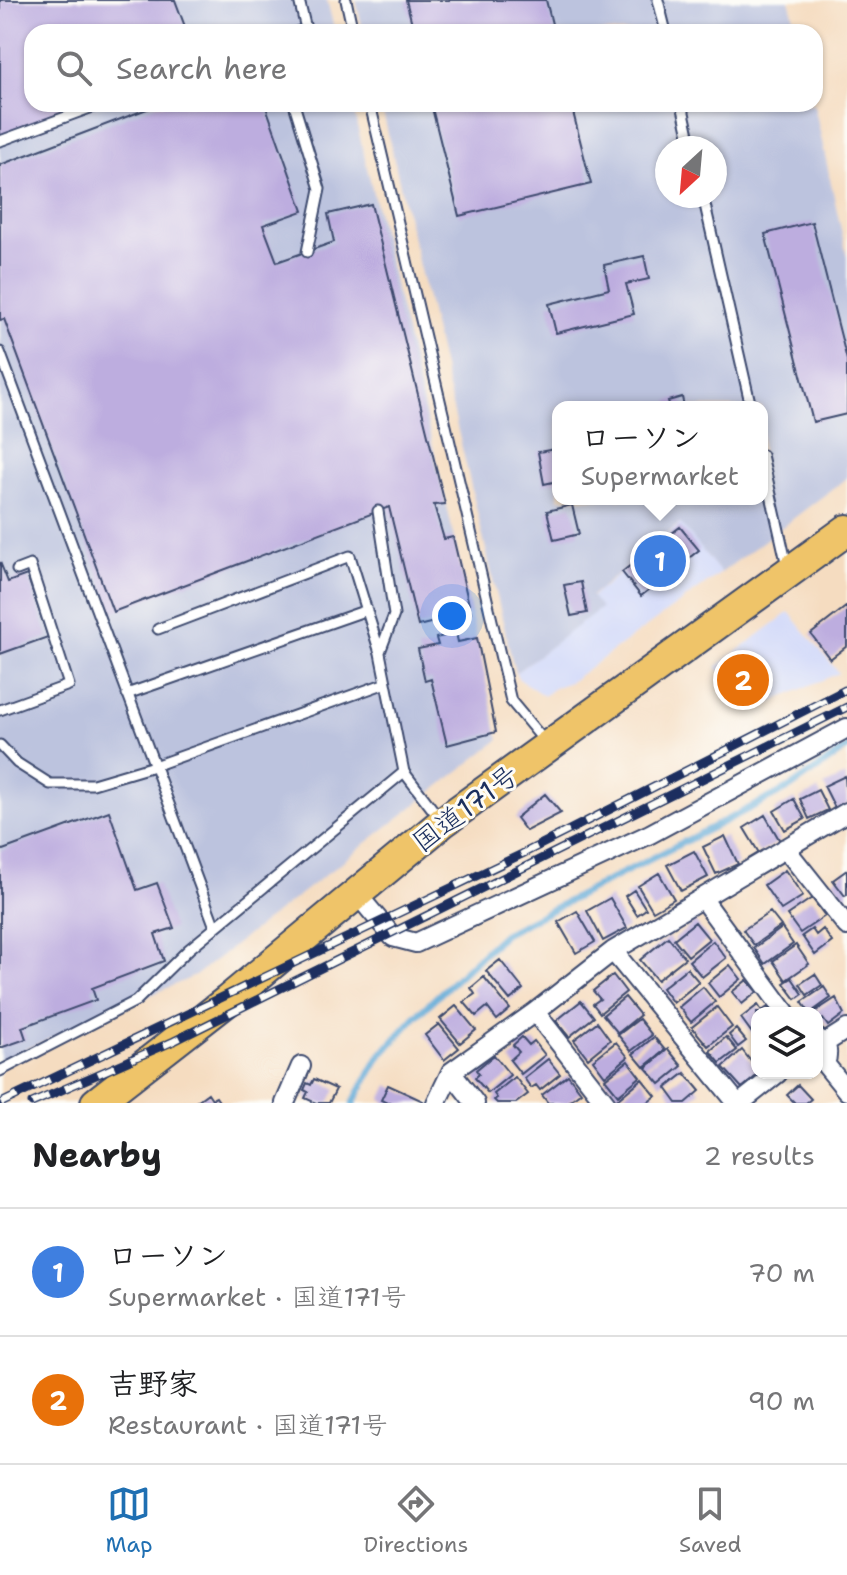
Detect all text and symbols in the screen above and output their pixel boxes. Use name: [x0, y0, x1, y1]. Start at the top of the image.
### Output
search box: [24, 24, 823, 112]
icon: search: [52, 46, 96, 90]
text: Search here: [116, 48, 287, 89]
north arrow: [655, 136, 727, 208]
popup: [552, 401, 768, 505]
text: ローソン: [581, 417, 701, 458]
text: Supermarket: [581, 458, 739, 493]
pin: 1: [634, 531, 686, 591]
your location: [432, 596, 472, 636]
pin: 2: [717, 650, 769, 710]
street label: 国道171号: [404, 755, 526, 861]
map controls: [751, 1007, 823, 1079]
button: layers: [751, 1007, 823, 1079]
text: Nearby: [32, 1132, 162, 1178]
text: 2 results: [703, 1138, 815, 1173]
text: ローソン: [108, 1235, 228, 1276]
text: 1: [52, 1255, 64, 1290]
text: 70 m: [748, 1255, 815, 1290]
text: Supermarket · 国道171号: [108, 1279, 407, 1314]
text: 吉野家: [108, 1363, 198, 1404]
text: 2: [49, 1383, 67, 1418]
text: 90 m: [748, 1383, 815, 1418]
text: Restaurant · 国道171号: [108, 1407, 387, 1442]
tab: Map: [105, 1482, 153, 1559]
tab: Directions: [363, 1482, 468, 1559]
tab: Saved: [679, 1482, 742, 1559]

